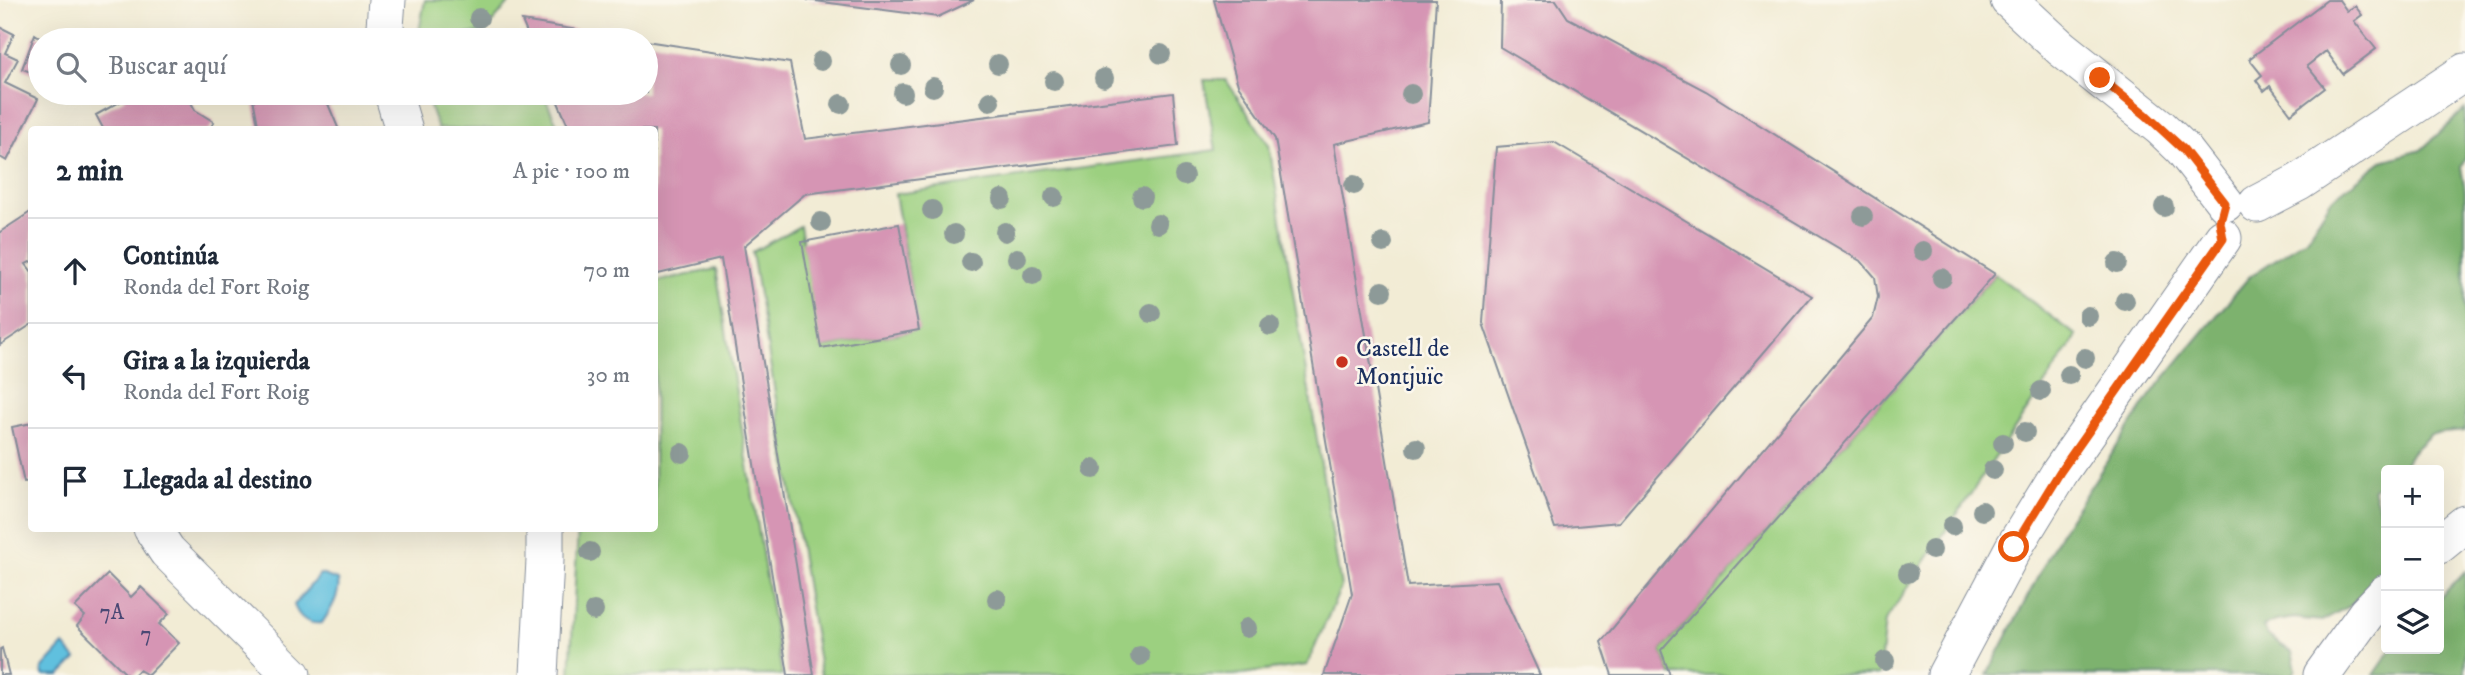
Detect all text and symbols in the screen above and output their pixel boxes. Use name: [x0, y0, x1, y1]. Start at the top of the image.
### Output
search box: [28, 28, 658, 105]
icon: search: [52, 48, 90, 86]
text: Buscar aquí: [108, 50, 226, 83]
route end: [2084, 62, 2115, 93]
text: 2 min: [56, 153, 123, 190]
text: A pie · 100 m: [513, 157, 630, 186]
text: Continúa: [123, 240, 218, 273]
icon: ahead: [56, 252, 94, 290]
text: 70 m: [583, 256, 630, 285]
text: Ronda del Fort Roig: [123, 273, 309, 302]
place label: Castell de Montjuïc: [1356, 334, 1449, 392]
text: Gira a la izquierda: [123, 345, 310, 378]
marker: Castell de Montjuïc: [1334, 354, 1350, 370]
icon: left: [56, 357, 94, 395]
text: 30 m: [587, 361, 630, 390]
text: Ronda del Fort Roig: [123, 378, 309, 407]
icon: arrive: [56, 462, 94, 500]
text: Llegada al destino: [123, 464, 312, 497]
map controls: [2381, 465, 2444, 654]
button: +: [2381, 465, 2444, 528]
button: −: [2381, 528, 2444, 591]
route start: [1998, 531, 2029, 562]
button: layers: [2381, 591, 2444, 654]
house number: 7A: [100, 600, 125, 626]
house number: 7: [140, 622, 152, 648]

